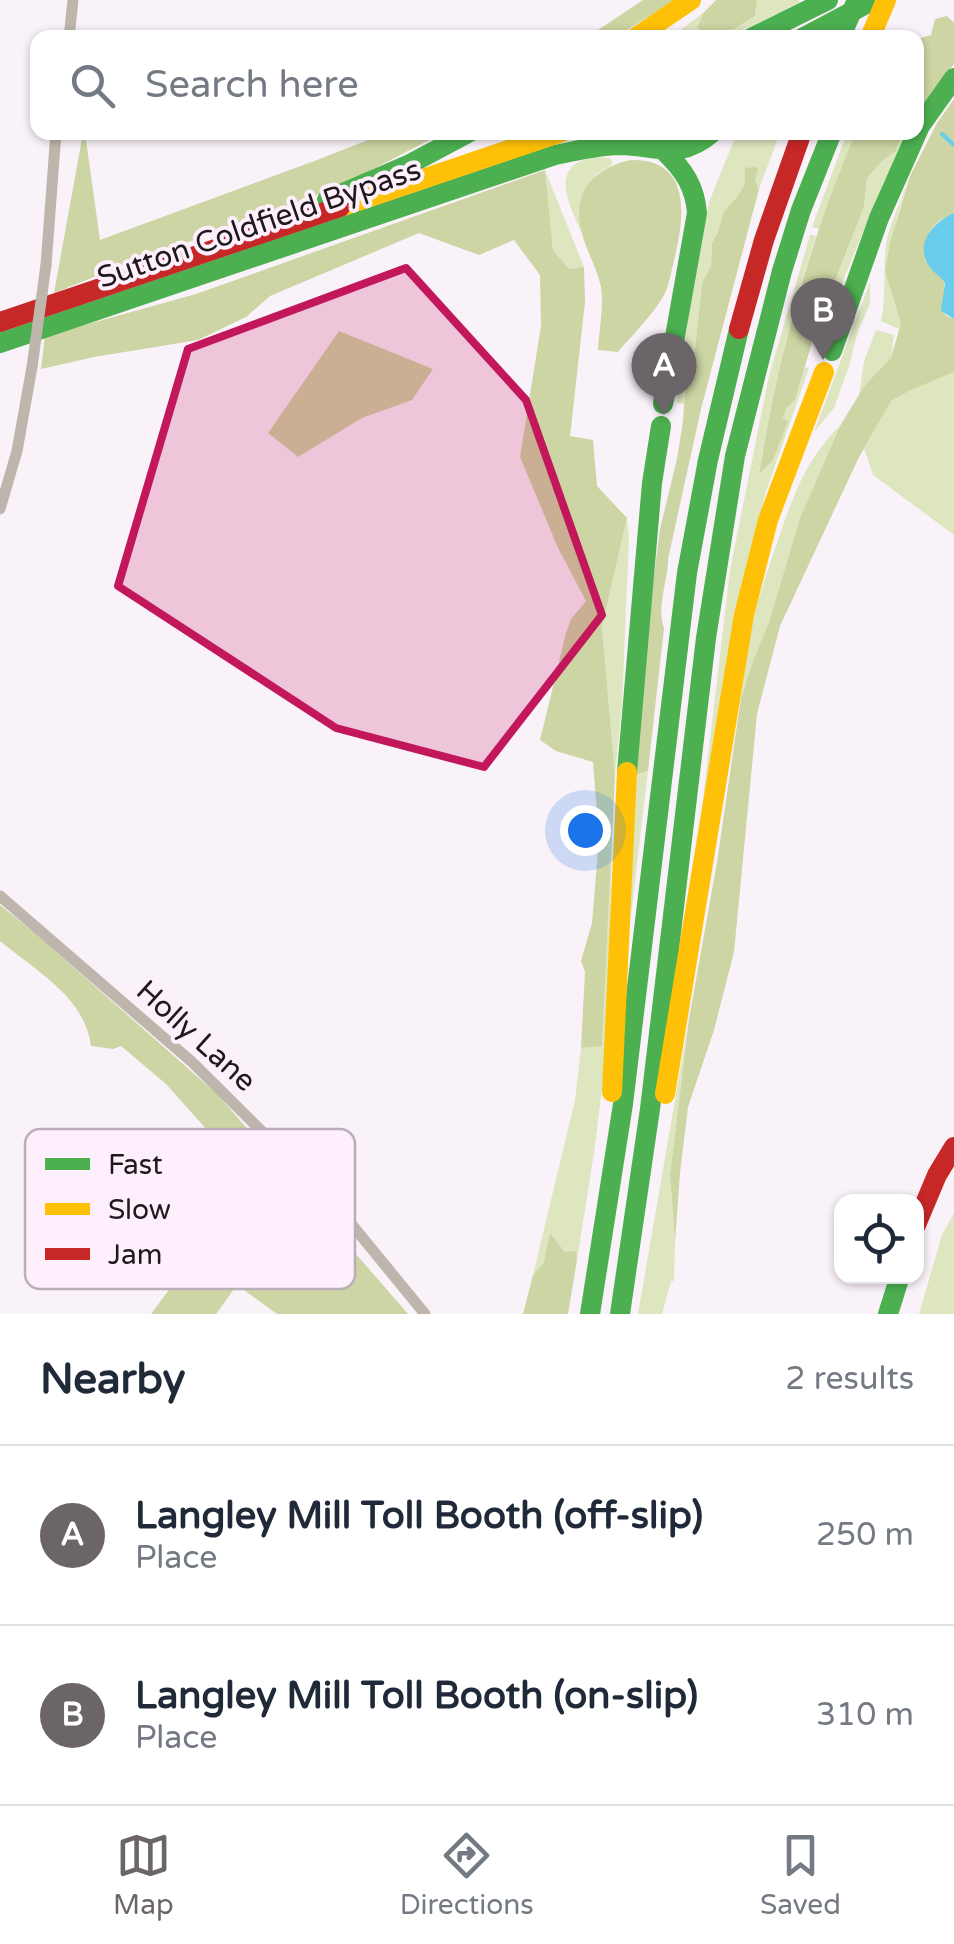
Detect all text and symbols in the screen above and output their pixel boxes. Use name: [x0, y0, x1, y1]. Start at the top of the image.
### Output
search box: [30, 30, 924, 140]
icon: search: [65, 58, 120, 113]
text: Search here: [145, 62, 359, 108]
street label: Sutton Coldfield Bypass: [92, 151, 426, 297]
pin: B: [790, 278, 856, 360]
pin: A: [632, 332, 696, 415]
your location: [560, 805, 611, 856]
street label: Holly Lane: [128, 972, 264, 1100]
legend: [25, 1129, 355, 1289]
text: Fast: [108, 1148, 163, 1182]
text: Slow: [108, 1193, 171, 1227]
map controls: [834, 1194, 924, 1284]
button: locate: [834, 1194, 924, 1284]
text: Jam: [108, 1238, 163, 1272]
text: Nearby: [40, 1354, 185, 1405]
text: 2 results: [785, 1360, 914, 1398]
text: Langley Mill Toll Booth (off-slip): [135, 1493, 703, 1539]
text: A: [61, 1516, 84, 1554]
text: 250 m: [816, 1516, 914, 1554]
text: Place: [135, 1539, 217, 1577]
text: Langley Mill Toll Booth (on-slip): [135, 1673, 698, 1719]
text: B: [61, 1696, 84, 1734]
text: 310 m: [816, 1696, 914, 1734]
text: Place: [135, 1719, 217, 1757]
tab: Map: [113, 1828, 174, 1922]
tab: Directions: [400, 1828, 534, 1922]
tab: Saved: [760, 1828, 841, 1922]

